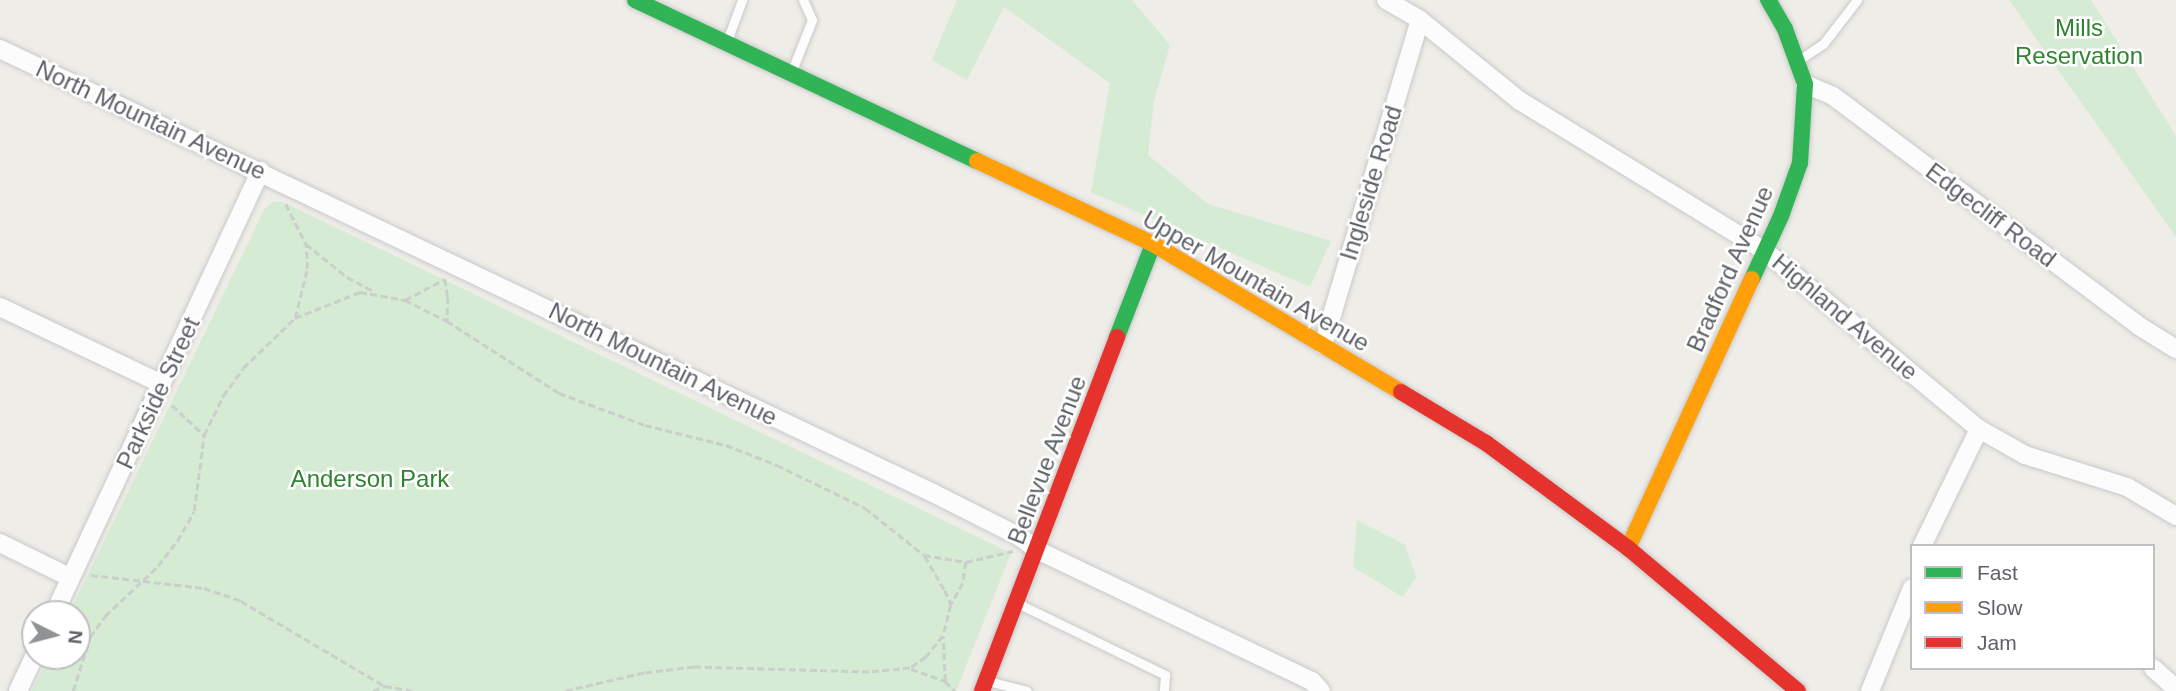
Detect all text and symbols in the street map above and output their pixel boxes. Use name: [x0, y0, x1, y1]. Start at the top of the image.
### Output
park label: Mills Reservation: [2015, 14, 2143, 70]
street label: North Mountain Avenue: [31, 54, 271, 186]
street label: Ingleside Road: [1334, 102, 1408, 264]
street label: Edgecliff Road: [1920, 157, 2062, 273]
street label: Bradford Avenue: [1680, 181, 1780, 357]
street label: Upper Mountain Avenue: [1137, 204, 1375, 358]
street label: Highland Avenue: [1766, 247, 1924, 387]
street label: North Mountain Avenue: [544, 296, 782, 432]
street label: Parkside Street: [110, 313, 206, 473]
street label: Bellevue Avenue: [1001, 371, 1093, 549]
park label: Anderson Park: [291, 465, 449, 493]
legend: [1910, 544, 2155, 670]
text: Fast: [1977, 561, 2018, 584]
text: Slow: [1977, 596, 2023, 619]
north arrow: [21, 600, 91, 670]
text: N: [64, 629, 87, 645]
text: Jam: [1977, 631, 2017, 654]

